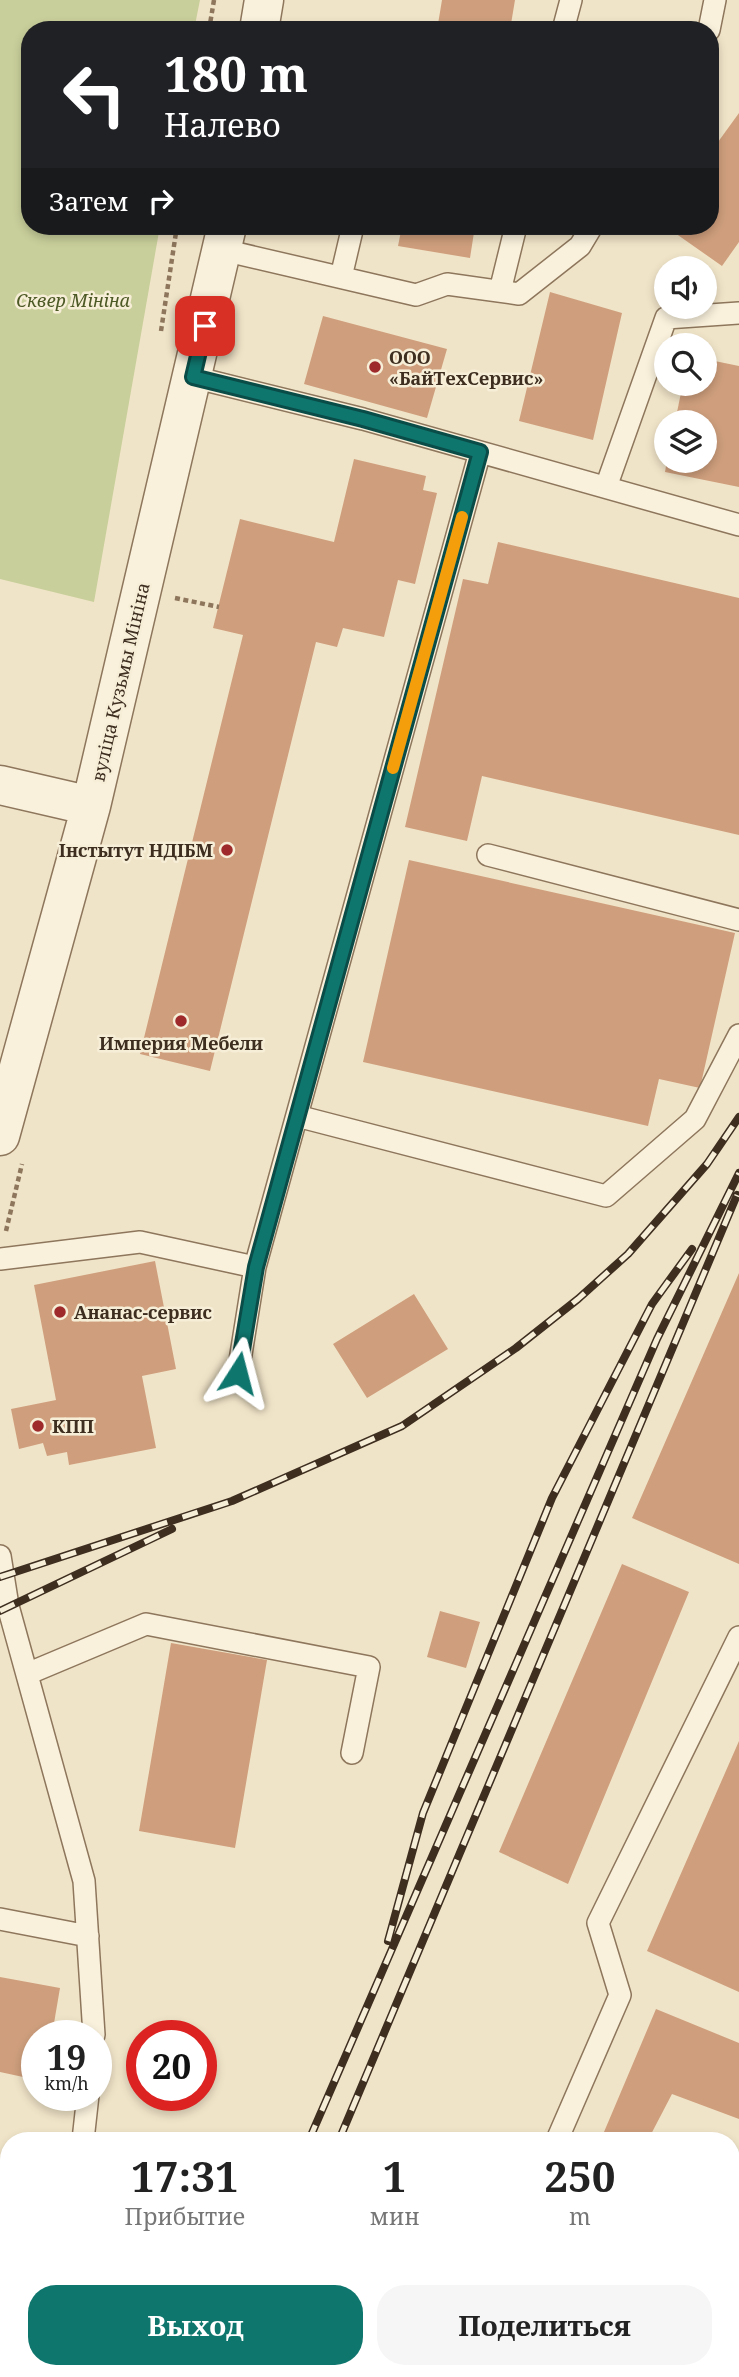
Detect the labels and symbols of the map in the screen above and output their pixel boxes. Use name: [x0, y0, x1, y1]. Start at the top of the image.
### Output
park label: Сквер Мініна: [16, 288, 130, 312]
pin: [175, 296, 235, 356]
place label: ООО «БайТехСервис»: [389, 345, 543, 390]
marker: ООО «БайТехСервис»: [367, 359, 383, 375]
street label: вуліца Кузьмы Мініна: [85, 580, 155, 784]
place label: Інстытут НДІБМ: [59, 838, 213, 862]
marker: Інстытут НДІБМ: [219, 842, 235, 858]
marker: Империя Мебели: [173, 1013, 189, 1029]
place label: Империя Мебели: [99, 1031, 263, 1055]
place label: Ананас-сервис: [74, 1300, 212, 1324]
marker: Ананас-сервис: [52, 1304, 68, 1320]
position arrow: [201, 1336, 275, 1410]
place label: КПП: [52, 1414, 94, 1438]
marker: КПП: [30, 1418, 46, 1434]
speed limit sign: 20: [126, 2020, 217, 2111]

